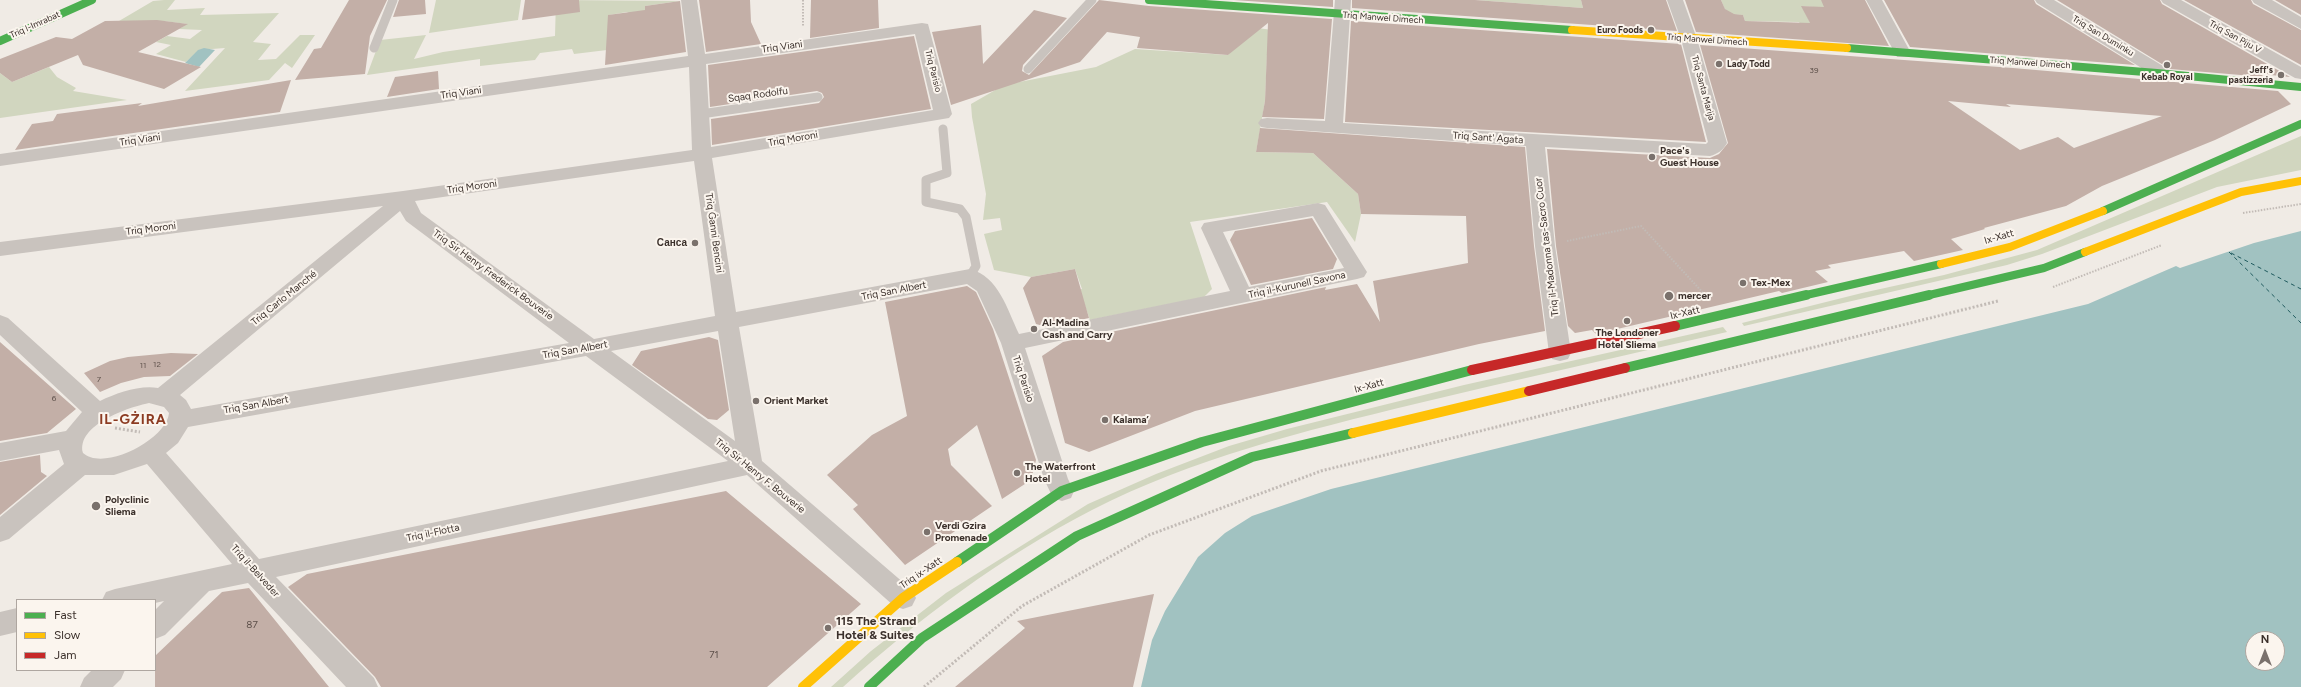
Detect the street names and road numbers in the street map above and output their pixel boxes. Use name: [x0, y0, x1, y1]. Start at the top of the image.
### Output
street label: Triq l-Imrabat: [8, 9, 62, 41]
street label: Triq Manwel Dimech: [1342, 10, 1424, 26]
street label: Triq San Duminku: [2070, 13, 2136, 59]
street label: Triq San Piju V: [2207, 18, 2263, 56]
street label: Triq Manwel Dimech: [1666, 32, 1748, 48]
street label: Triq Viani: [761, 38, 803, 56]
street label: Triq Parisio: [923, 49, 943, 93]
street label: Triq Santa Marija: [1689, 54, 1717, 122]
street label: Triq Manwel Dimech: [1989, 55, 2071, 71]
street label: Triq Viani: [440, 84, 482, 102]
street label: Sqaq Rodolfu: [727, 85, 789, 105]
street label: Triq Moroni: [767, 129, 819, 149]
street label: Triq Sant' Agata: [1452, 130, 1524, 146]
street label: Triq Viani: [119, 131, 161, 149]
street label: Triq il-Madonna tas-Sacro Cuor: [1533, 177, 1561, 317]
street label: Triq Moroni: [446, 178, 498, 196]
street label: Triq Ġanni Bencini: [702, 192, 726, 274]
street label: Triq Moroni: [125, 220, 177, 238]
street label: Triq Sir Henry Frederick Bouverie: [430, 227, 556, 323]
street label: Ix-Xatt: [1983, 227, 2015, 247]
street label: Triq Carlo Manché: [249, 268, 319, 328]
street label: Triq il-Kurunell Savona: [1247, 269, 1347, 301]
street label: Triq San Albert: [861, 279, 927, 303]
street label: Ix-Xatt: [1669, 304, 1701, 322]
street label: Triq San Albert: [542, 338, 608, 362]
street label: Triq Parisio: [1010, 354, 1036, 404]
street label: Ix-Xatt: [1353, 376, 1385, 396]
street label: Triq San Albert: [223, 393, 289, 417]
street label: Triq Sir Henry F. Bouverie: [713, 436, 807, 516]
street label: Triq il-Flotta: [405, 522, 461, 544]
street label: Triq il-Belveder: [228, 542, 282, 600]
street label: Triq ix-Xatt: [897, 554, 945, 592]

